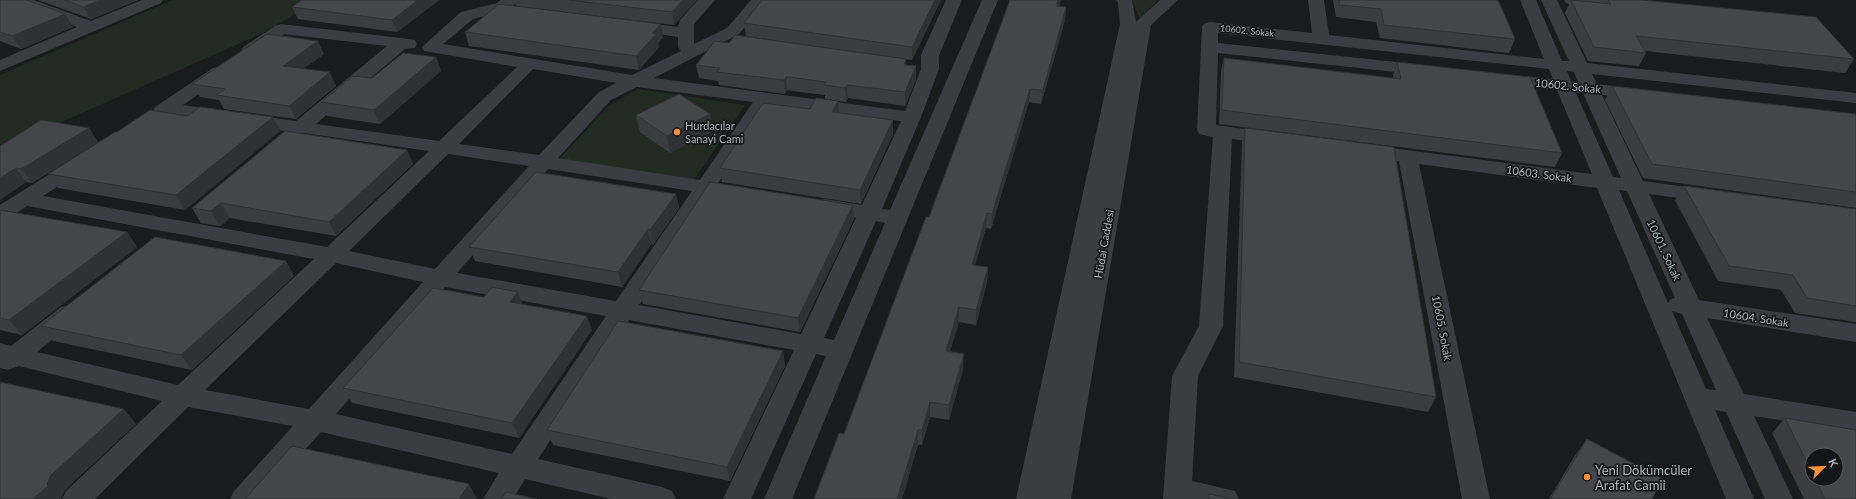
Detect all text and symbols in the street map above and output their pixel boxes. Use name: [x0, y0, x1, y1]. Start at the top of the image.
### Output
street label: 10602. Sokak: [1220, 22, 1275, 39]
street label: 10602. Sokak: [1534, 76, 1602, 95]
place label: Hurdacılar Sanayi Cami: [685, 119, 744, 145]
marker: Hurdacılar Sanayi Cami: [672, 127, 682, 137]
street label: 10603. Sokak: [1505, 162, 1573, 185]
street label: Hüdai Caddesi: [1091, 208, 1116, 279]
street label: 10601. Sokak: [1645, 217, 1684, 283]
street label: 10605. Sokak: [1430, 294, 1455, 362]
street label: 10604. Sokak: [1722, 306, 1790, 329]
north arrow: [1804, 447, 1844, 487]
text: K: [1826, 457, 1841, 469]
place label: Yeni Dökümcüler Arafat Camii: [1595, 462, 1692, 493]
marker: Yeni Dökümcüler Arafat Camii: [1582, 472, 1592, 482]

